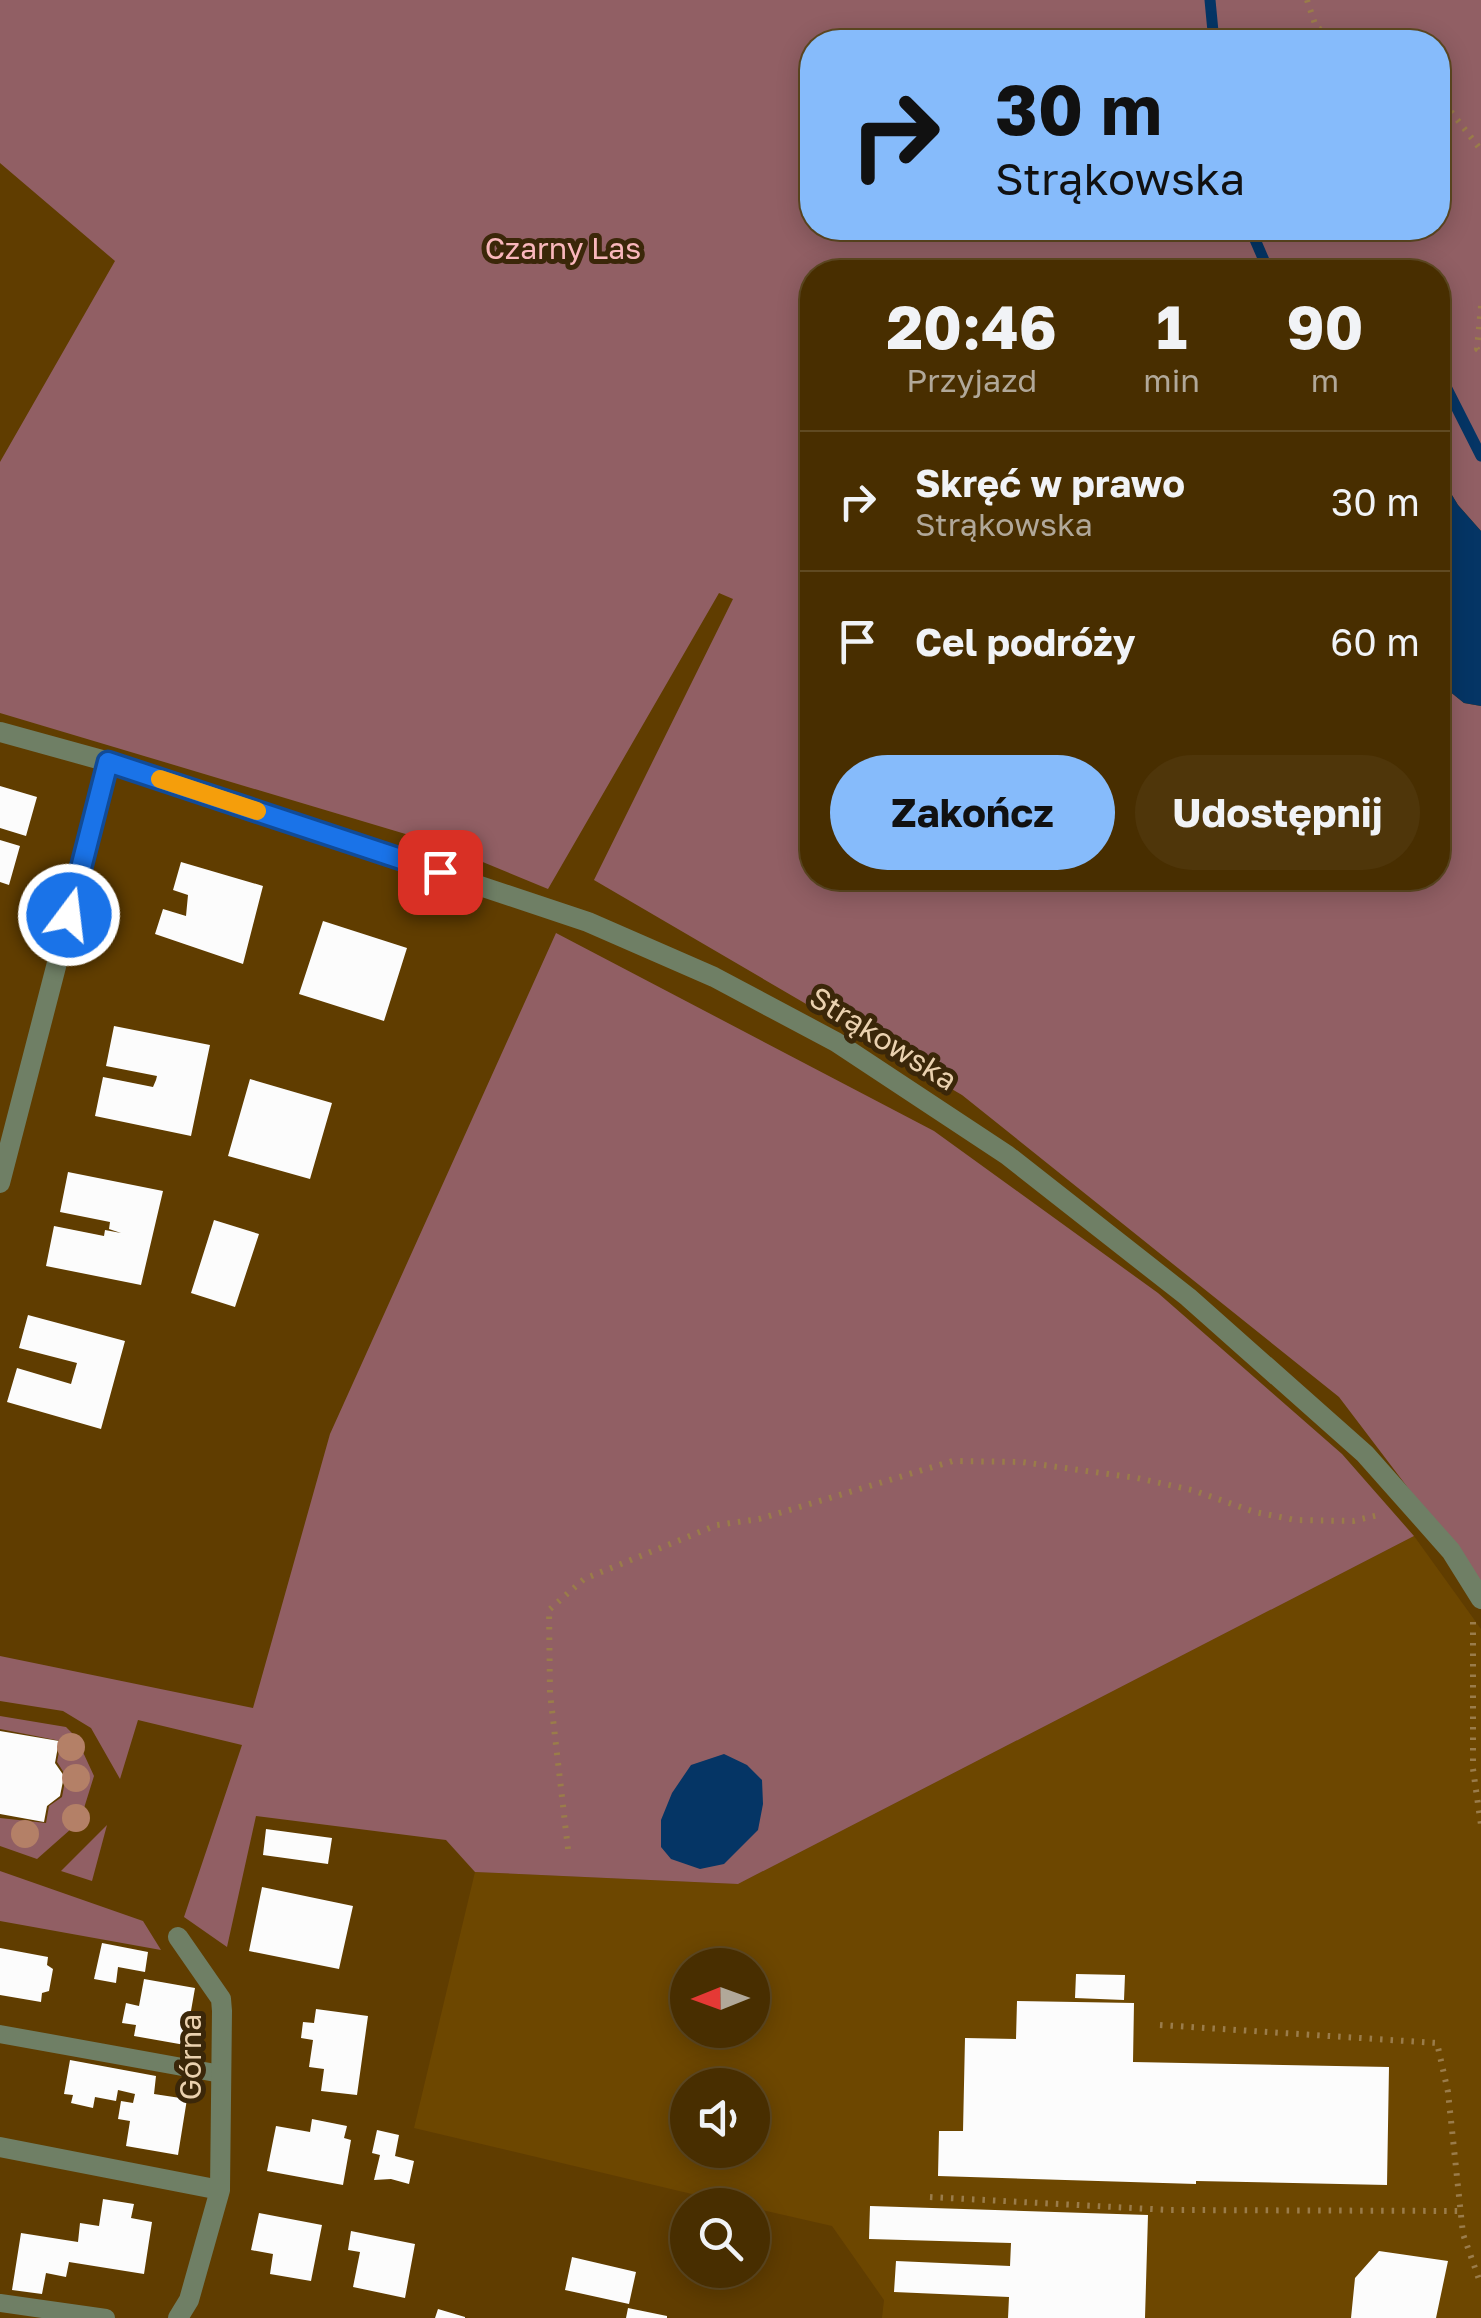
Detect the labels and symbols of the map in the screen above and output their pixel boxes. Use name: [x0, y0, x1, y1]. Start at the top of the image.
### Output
park label: Czarny Las: [485, 230, 641, 266]
pin: [398, 830, 483, 915]
position arrow: [17, 863, 121, 967]
street label: Strąkowska: [803, 979, 964, 1098]
north arrow: [670, 1948, 770, 2048]
street label: Górna: [172, 2014, 208, 2100]

